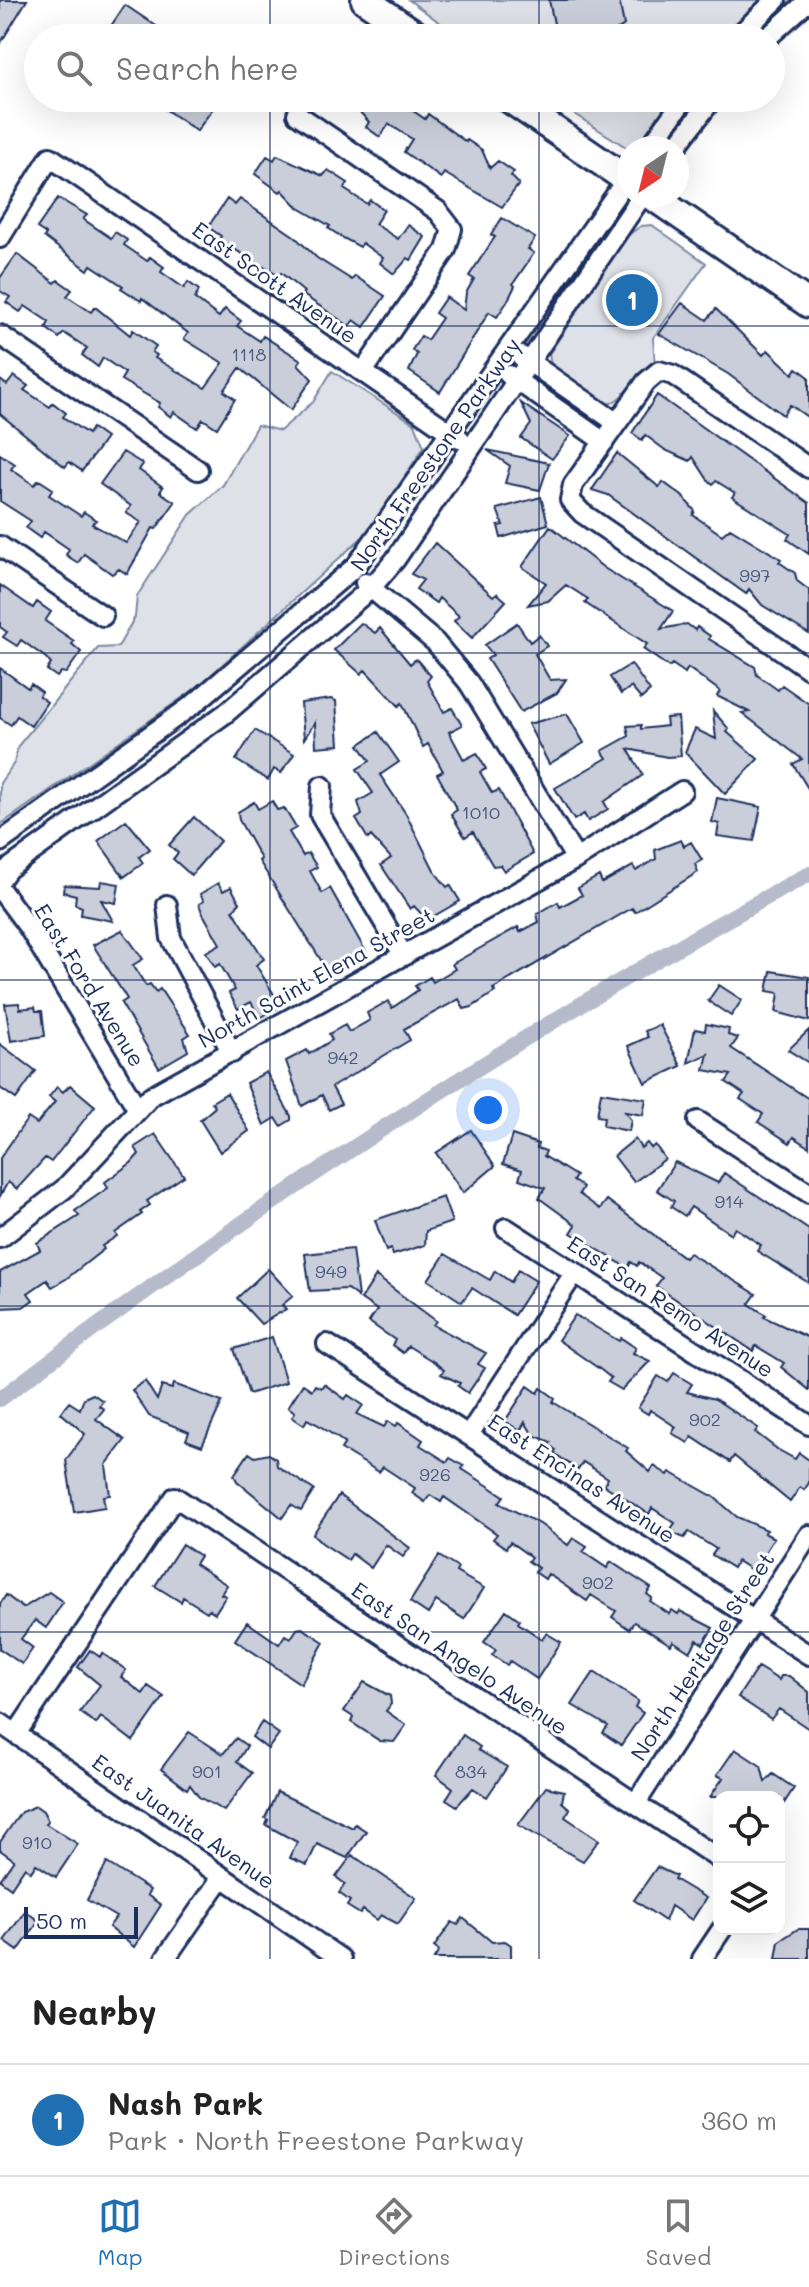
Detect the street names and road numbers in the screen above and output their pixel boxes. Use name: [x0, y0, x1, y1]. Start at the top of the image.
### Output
street label: East Scott Avenue: [187, 214, 363, 350]
street label: North Freestone Parkway: [343, 332, 527, 576]
street label: East Ford Avenue: [28, 898, 152, 1072]
street label: North Saint Elena Street: [193, 900, 439, 1054]
street label: East San Remo Avenue: [562, 1228, 780, 1384]
street label: East Encinas Avenue: [483, 1406, 681, 1550]
street label: North Heritage Street: [624, 1546, 780, 1766]
street label: East San Angelo Avenue: [346, 1575, 574, 1741]
street label: East Juanita Avenue: [87, 1747, 281, 1895]

